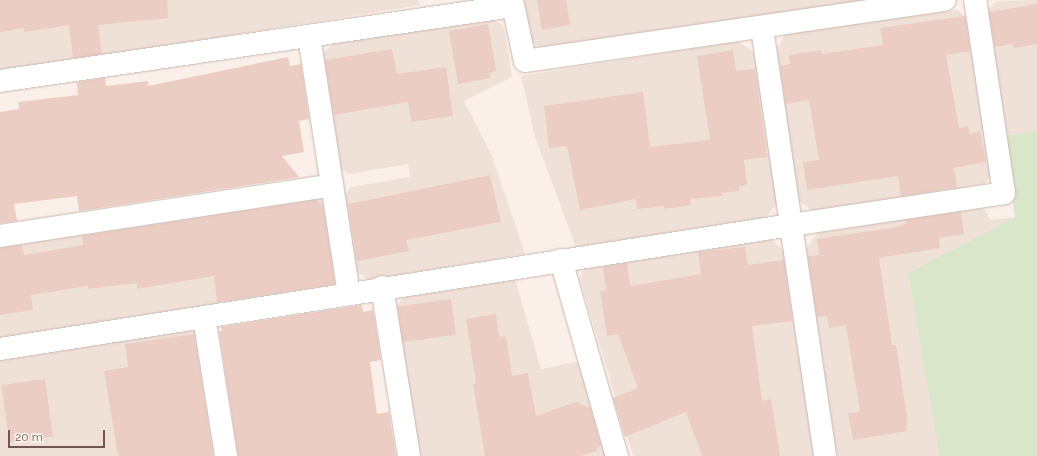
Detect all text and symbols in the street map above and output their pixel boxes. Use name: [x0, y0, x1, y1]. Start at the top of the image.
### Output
scale bar: [10, 422, 107, 448]
text: 20 m: [15, 430, 43, 444]

